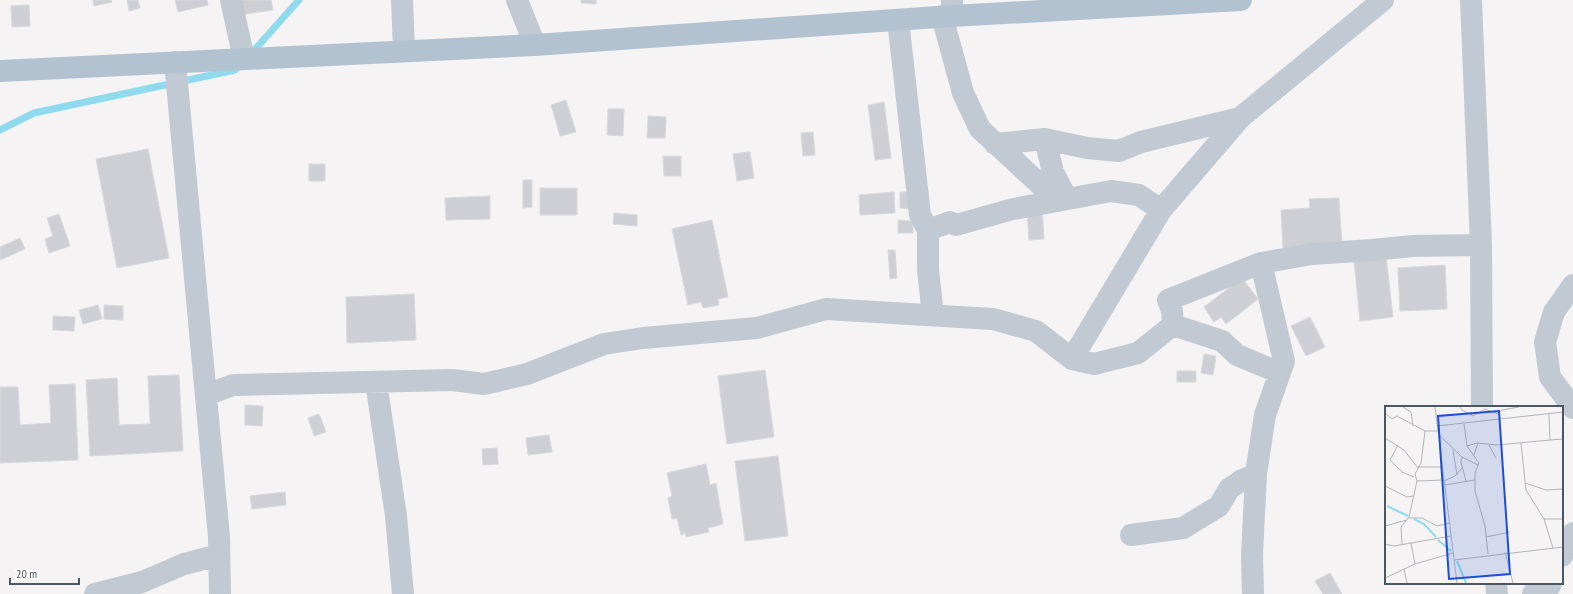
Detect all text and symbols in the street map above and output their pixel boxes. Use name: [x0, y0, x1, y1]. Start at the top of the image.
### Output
inset map: [1385, 406, 1563, 584]
scale bar: [10, 560, 79, 586]
text: 20 m: [16, 566, 37, 581]

